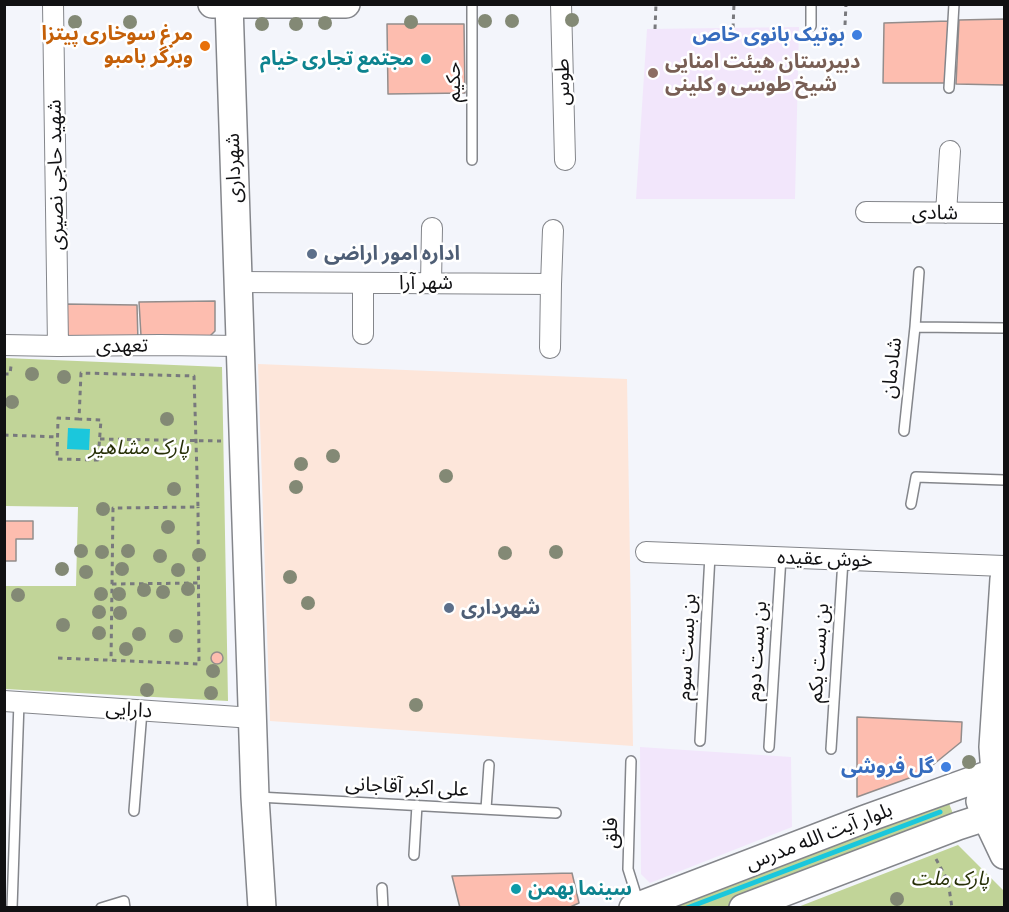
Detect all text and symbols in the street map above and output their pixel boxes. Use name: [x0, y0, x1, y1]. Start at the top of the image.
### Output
place label: مرغ سوخاری پیتزا وبرگر بامبو: [41, 22, 193, 69]
place label: بوتیک بانوی خاص: [692, 23, 845, 47]
marker: بوتیک بانوی خاص: [850, 28, 864, 42]
marker: مرغ سوخاری پیتزا وبرگر بامبو: [198, 39, 212, 53]
place label: مجتمع تجاری خیام: [260, 47, 414, 71]
place label: دبیرستان هیئت امنایی شیخ طوسی و کلینی: [665, 50, 860, 97]
marker: مجتمع تجاری خیام: [419, 52, 433, 66]
street label: طوس: [551, 58, 575, 106]
street label: حکیم: [442, 62, 466, 102]
marker: دبیرستان هیئت امنایی شیخ طوسی و کلینی: [646, 66, 660, 80]
street label: شهید حاجی نصیری: [43, 99, 69, 251]
street label: شهرداری: [221, 133, 247, 203]
street label: شادی: [912, 201, 958, 225]
place label: اداره امور اراضی: [324, 242, 460, 266]
marker: اداره امور اراضی: [305, 247, 319, 261]
street label: شهر آرا: [399, 271, 453, 295]
street label: تعهدی: [96, 334, 148, 358]
street label: شادمان: [877, 336, 907, 400]
park label: پارک مشاهیر: [89, 436, 189, 460]
street label: خوش عقیده: [777, 545, 873, 573]
street label: بن بست سوم: [672, 593, 702, 701]
place label: شهرداری: [461, 596, 540, 620]
street label: بن بست دوم: [742, 600, 772, 702]
marker: شهرداری: [442, 601, 456, 615]
street label: بن بست یکم: [804, 602, 834, 704]
street label: دارایی: [105, 696, 153, 724]
place label: گل فروشی: [841, 755, 934, 779]
marker: گل فروشی: [939, 760, 953, 774]
street label: علی اکبر آقاجانی: [345, 772, 469, 802]
street label: بلوار آیت الله مدرس: [742, 798, 896, 876]
street label: فلق: [599, 817, 623, 849]
park label: پارک ملت: [911, 867, 989, 891]
place label: سینما بهمن: [528, 877, 632, 901]
marker: سینما بهمن: [509, 882, 523, 896]

